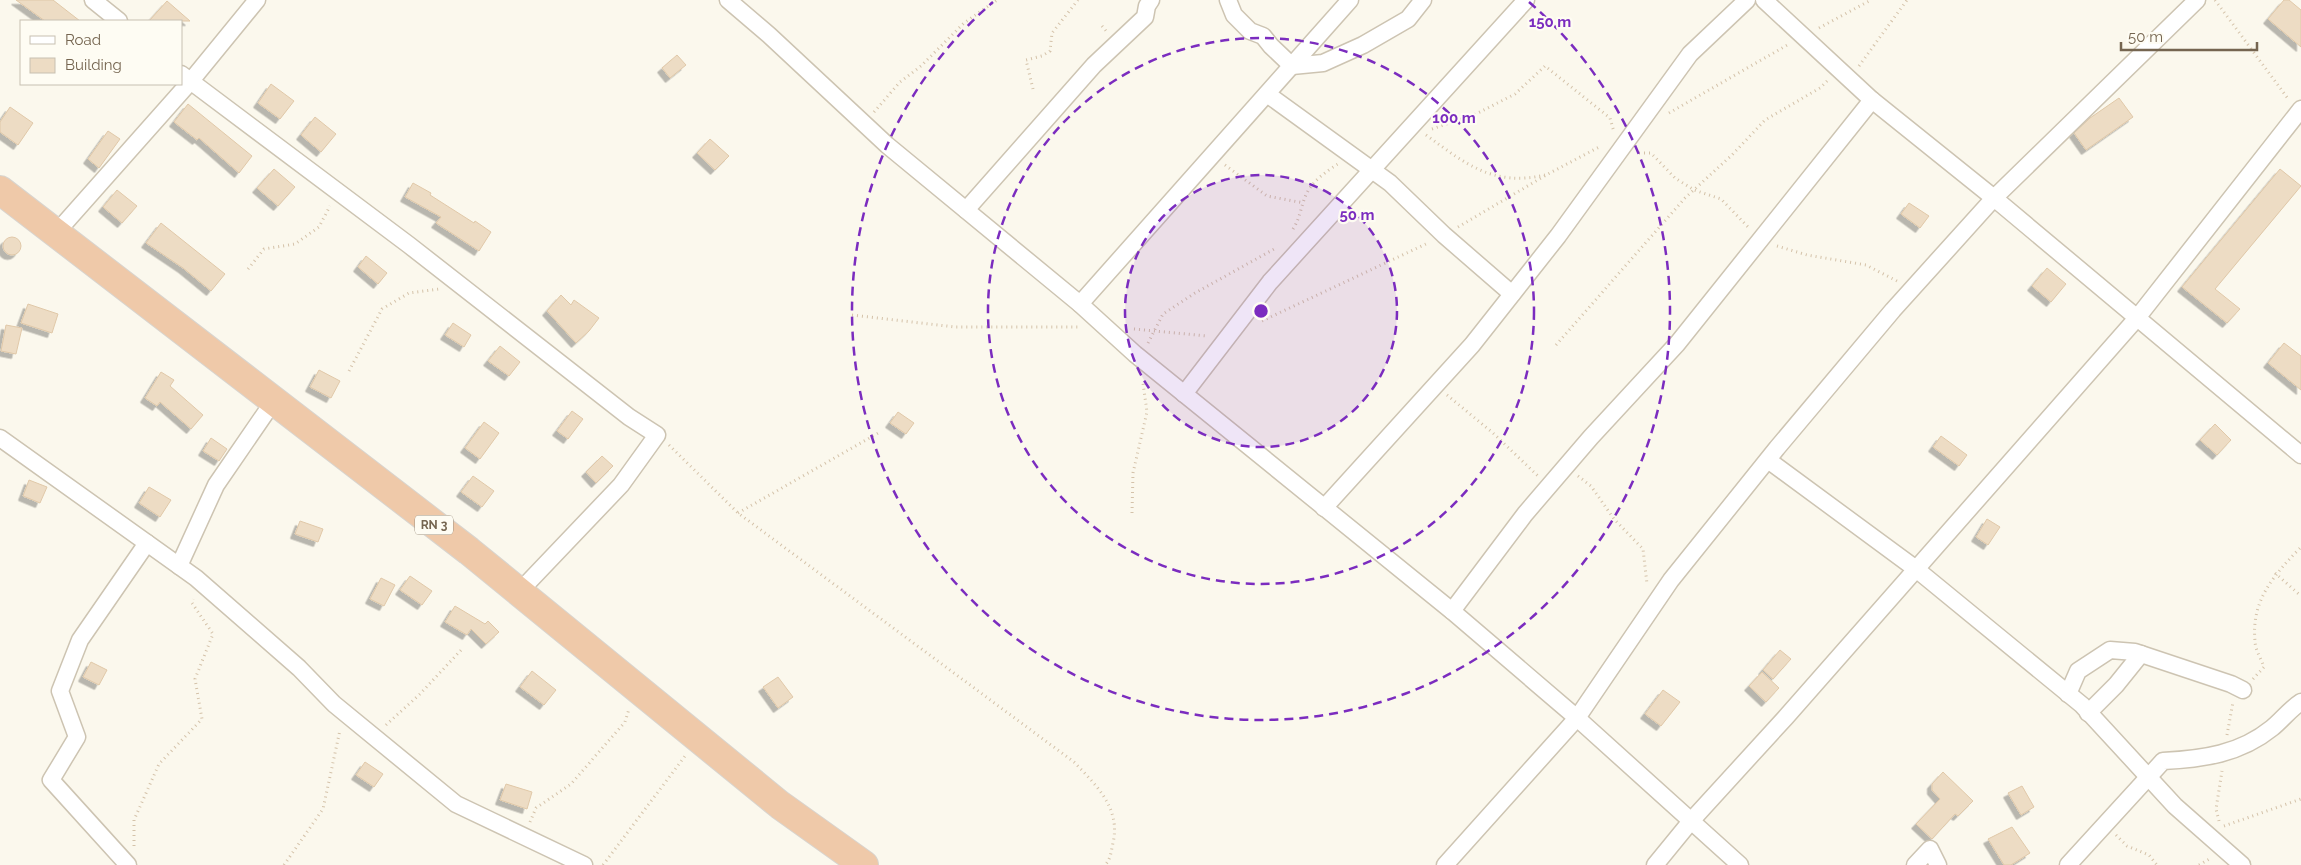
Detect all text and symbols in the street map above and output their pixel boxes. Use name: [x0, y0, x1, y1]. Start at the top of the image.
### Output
text: 150 m: [1529, 13, 1571, 31]
legend: [20, 20, 182, 85]
scale bar: [2121, 20, 2257, 52]
text: 50 m: [2128, 28, 2163, 46]
text: Road: [65, 31, 101, 49]
text: Building: [65, 56, 122, 74]
text: 100 m: [1432, 109, 1476, 127]
text: 50 m: [1339, 206, 1375, 224]
centre of rings: [1252, 302, 1270, 320]
road number: RN 3: [415, 516, 453, 534]

